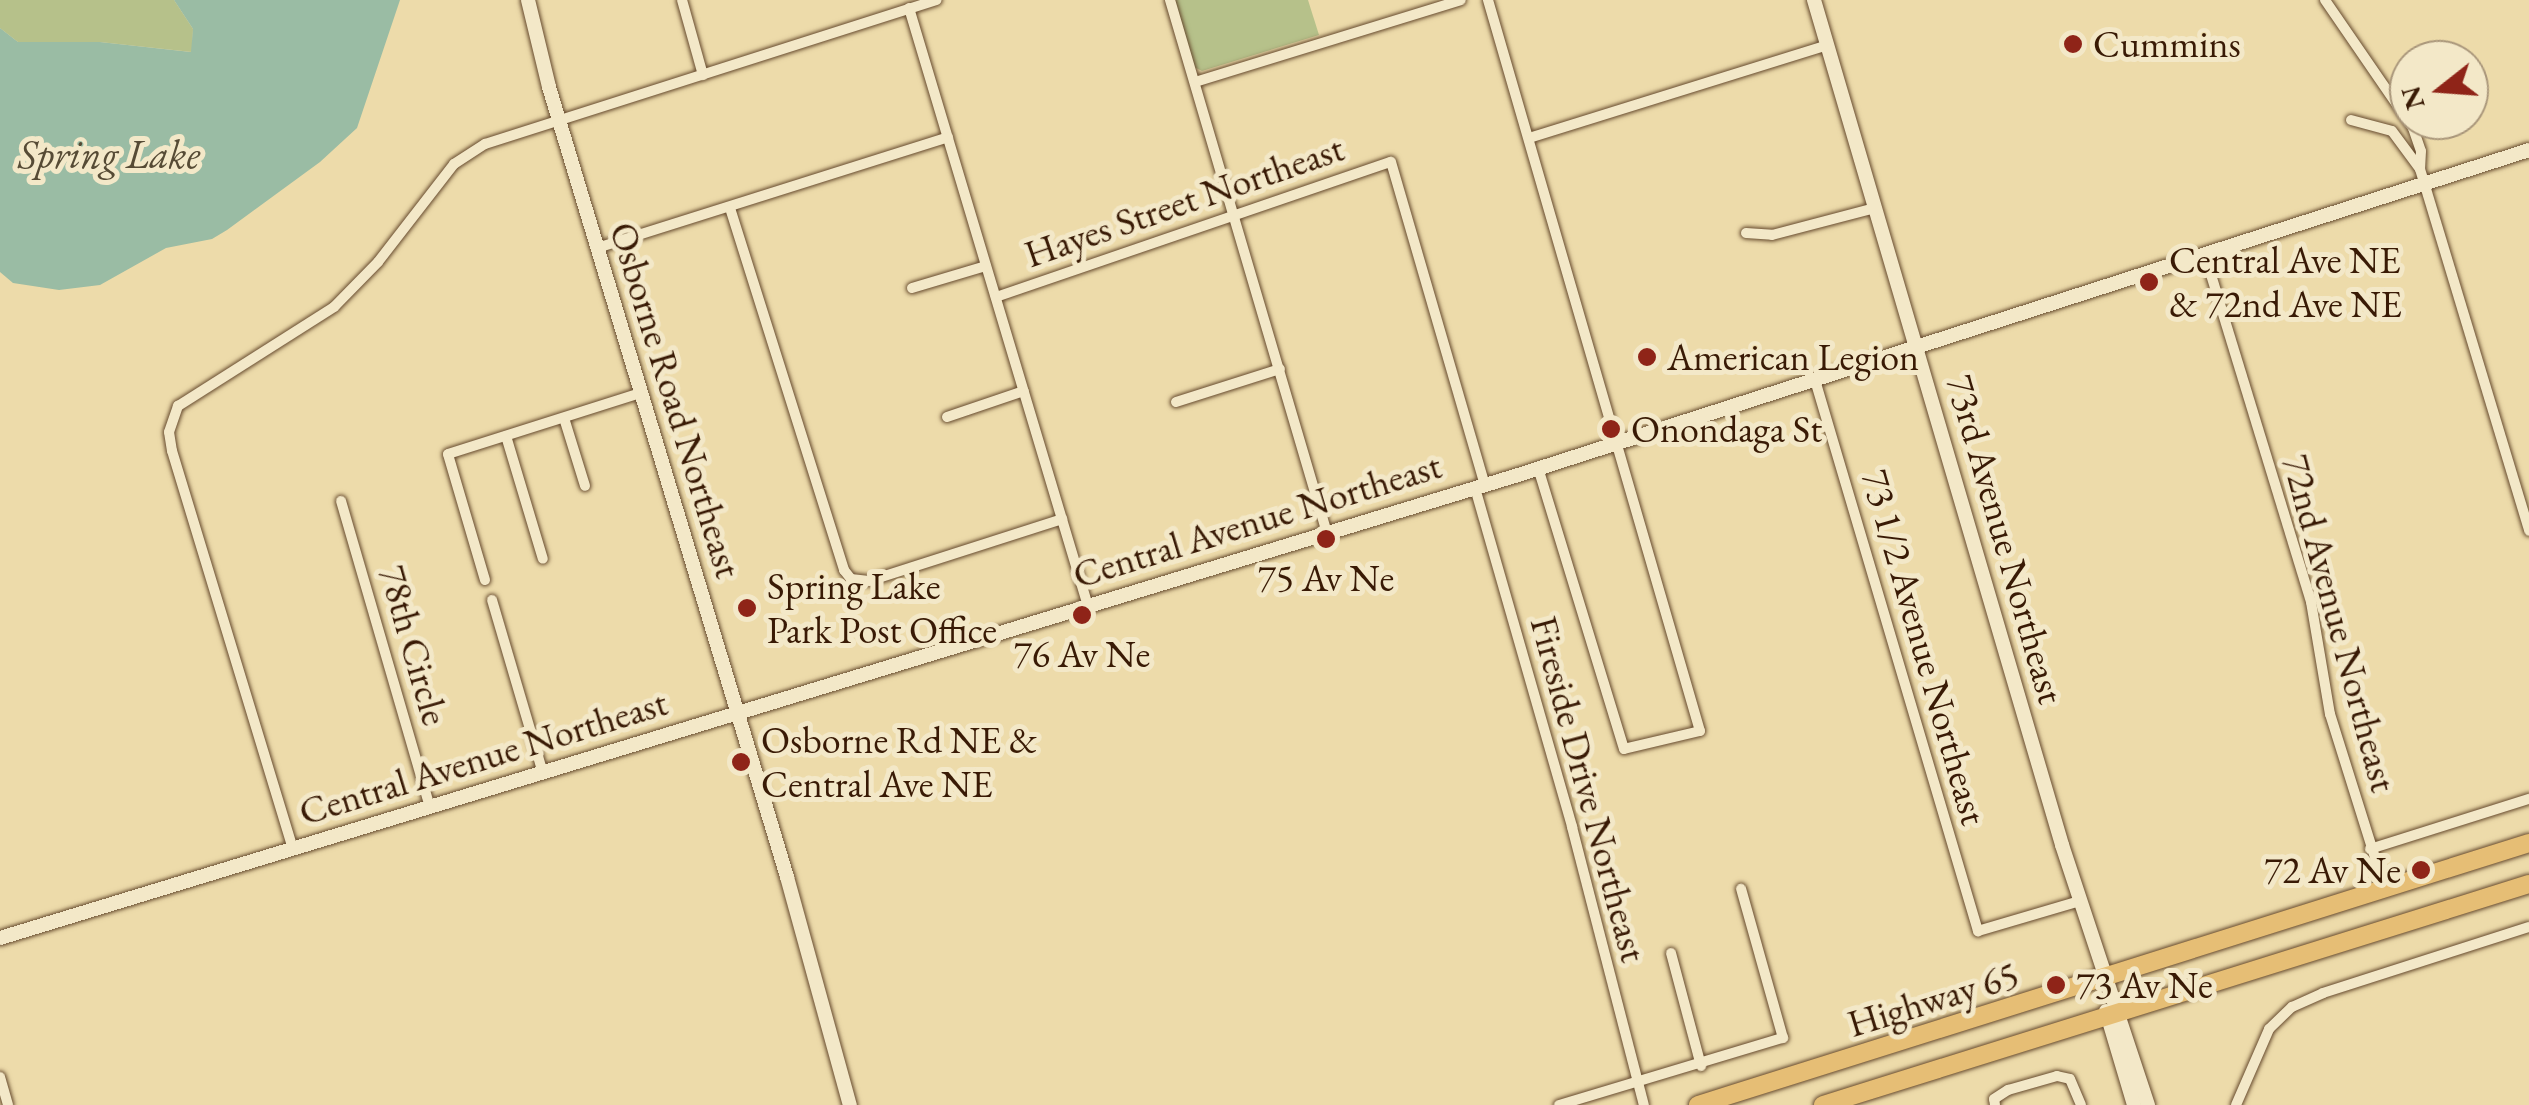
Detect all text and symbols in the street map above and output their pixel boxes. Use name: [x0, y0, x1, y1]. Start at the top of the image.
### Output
place label: Cummins: [2093, 21, 2241, 67]
marker: Cummins: [2062, 33, 2084, 55]
north arrow: [2389, 40, 2489, 140]
text: N: [2392, 82, 2433, 114]
street label: Hayes Street Northeast: [1019, 125, 1349, 277]
water label: Spring Lake: [18, 130, 200, 178]
street label: Osborne Road Northeast: [600, 217, 752, 583]
place label: Central Ave NE & 72nd Ave NE: [2169, 237, 2402, 326]
marker: Central Ave NE & 72nd Ave NE: [2138, 271, 2160, 293]
place label: American Legion: [1667, 334, 1919, 380]
marker: American Legion: [1636, 346, 1658, 368]
street label: 73rd Avenue Northeast: [1937, 369, 2075, 709]
place label: Onondaga St: [1631, 406, 1822, 452]
marker: Onondaga St: [1600, 418, 1622, 440]
street label: Central Avenue Northeast: [1068, 442, 1446, 598]
street label: 72nd Avenue Northeast: [2273, 449, 2407, 797]
street label: 73 1/2 Avenue Northeast: [1852, 464, 1998, 830]
marker: 75 Av Ne: [1315, 528, 1337, 550]
place label: 75 Av Ne: [1258, 555, 1394, 601]
street label: 78th Circle: [369, 560, 459, 730]
place label: Spring Lake Park Post Office: [767, 563, 997, 652]
marker: Spring Lake Park Post Office: [736, 597, 758, 619]
marker: 76 Av Ne: [1071, 604, 1093, 626]
street label: Fireside Drive Northeast: [1521, 611, 1657, 967]
place label: 76 Av Ne: [1014, 631, 1150, 677]
street label: Central Avenue Northeast: [294, 679, 672, 835]
place label: Osborne Rd NE & Central Ave NE: [761, 717, 1038, 806]
marker: Osborne Rd NE & Central Ave NE: [730, 751, 752, 773]
place label: 72 Av Ne: [2264, 847, 2401, 893]
marker: 72 Av Ne: [2410, 859, 2432, 881]
street label: Highway 65: [1842, 951, 2024, 1047]
place label: 73 Av Ne: [2076, 962, 2213, 1008]
marker: 73 Av Ne: [2045, 974, 2067, 996]

